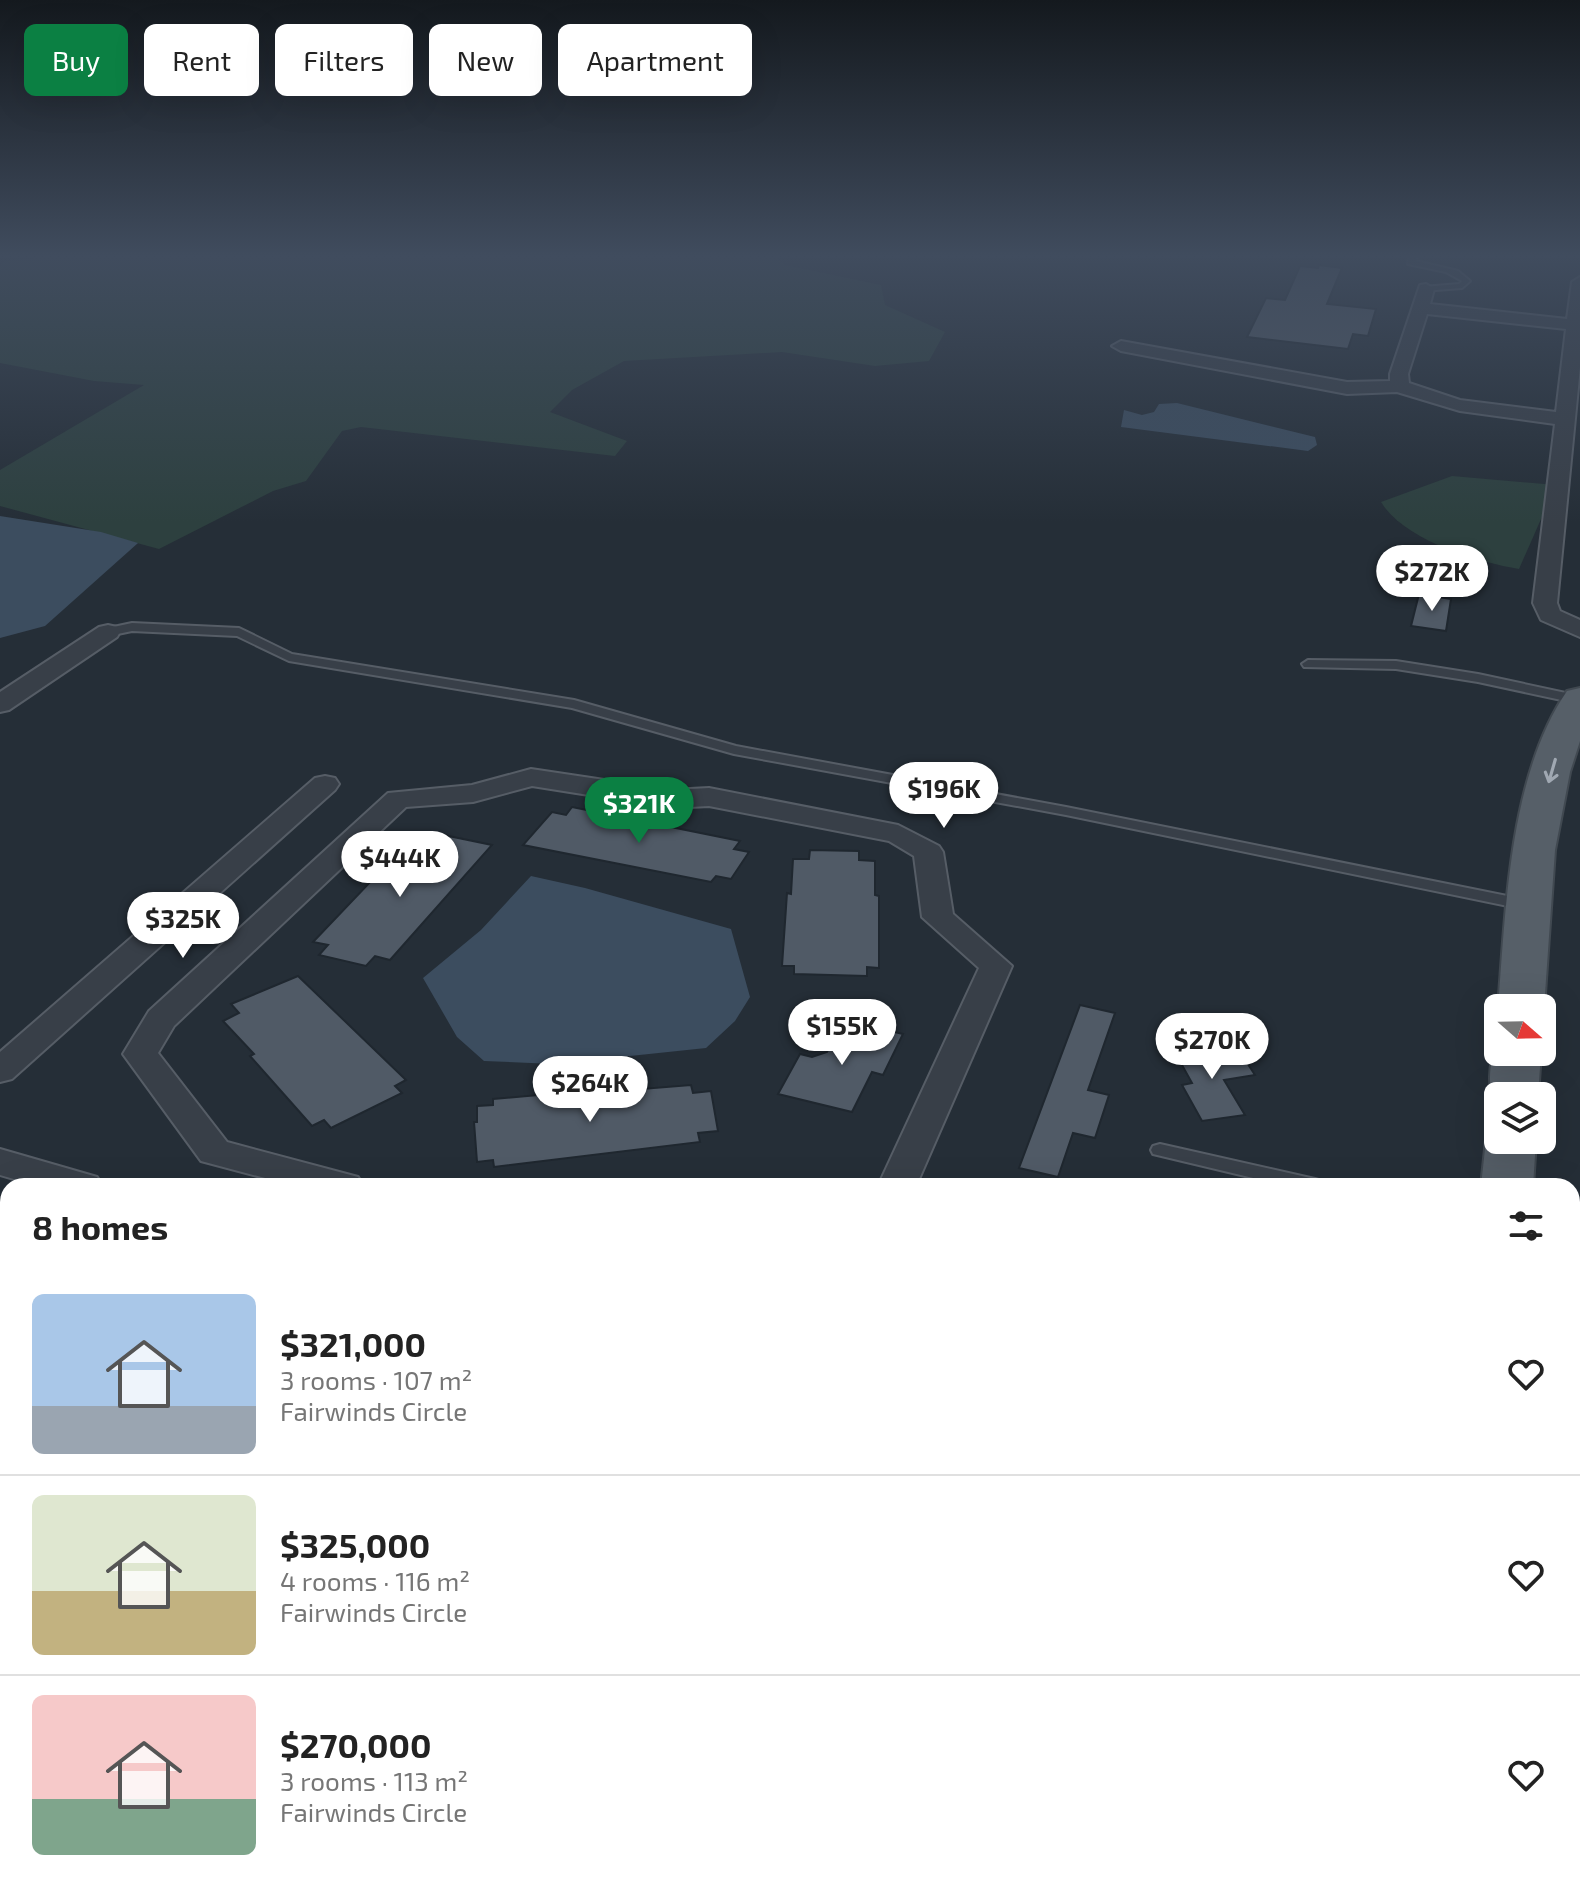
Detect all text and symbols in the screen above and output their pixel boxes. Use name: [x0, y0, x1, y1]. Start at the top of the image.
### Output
chip: Buy: [24, 24, 128, 96]
chip: Rent: [144, 24, 259, 96]
chip: Filters: [275, 24, 413, 96]
chip: New: [429, 24, 542, 96]
chip: Apartment: [558, 24, 752, 96]
pin: $272K: [1376, 545, 1488, 613]
text: $272K: [1394, 555, 1470, 586]
one-way arrow: [1544, 758, 1559, 784]
pin: $196K: [888, 762, 1000, 830]
text: $196K: [907, 772, 981, 803]
pin: $321K: [583, 777, 695, 845]
text: $321K: [603, 787, 675, 818]
pin: $444K: [344, 831, 456, 899]
text: $444K: [359, 841, 441, 872]
pin: $325K: [127, 892, 239, 960]
text: $325K: [145, 902, 221, 933]
north arrow: [1484, 994, 1556, 1066]
map controls: [1484, 994, 1556, 1154]
pin: $155K: [786, 999, 898, 1067]
text: $155K: [806, 1009, 878, 1040]
pin: $270K: [1156, 1013, 1268, 1081]
text: $270K: [1174, 1023, 1250, 1054]
pin: $264K: [534, 1056, 646, 1124]
text: $264K: [551, 1066, 629, 1097]
button: layers: [1484, 1082, 1556, 1154]
icon: filters: [1504, 1204, 1548, 1248]
text: 8 homes: [32, 1206, 168, 1247]
text: $321,000: [280, 1323, 426, 1364]
icon: home: [96, 1326, 192, 1422]
icon: heart: [1504, 1352, 1548, 1396]
text: 3 rooms · 107 m²: [280, 1364, 472, 1395]
text: Fairwinds Circle: [280, 1395, 467, 1426]
text: $325,000: [280, 1524, 430, 1565]
icon: home: [96, 1527, 192, 1623]
icon: heart: [1504, 1553, 1548, 1597]
text: 4 rooms · 116 m²: [280, 1565, 470, 1596]
text: Fairwinds Circle: [280, 1596, 467, 1627]
text: $270,000: [280, 1724, 431, 1765]
icon: home: [96, 1727, 192, 1823]
icon: heart: [1504, 1753, 1548, 1797]
text: 3 rooms · 113 m²: [280, 1765, 468, 1796]
text: Fairwinds Circle: [280, 1796, 467, 1827]

